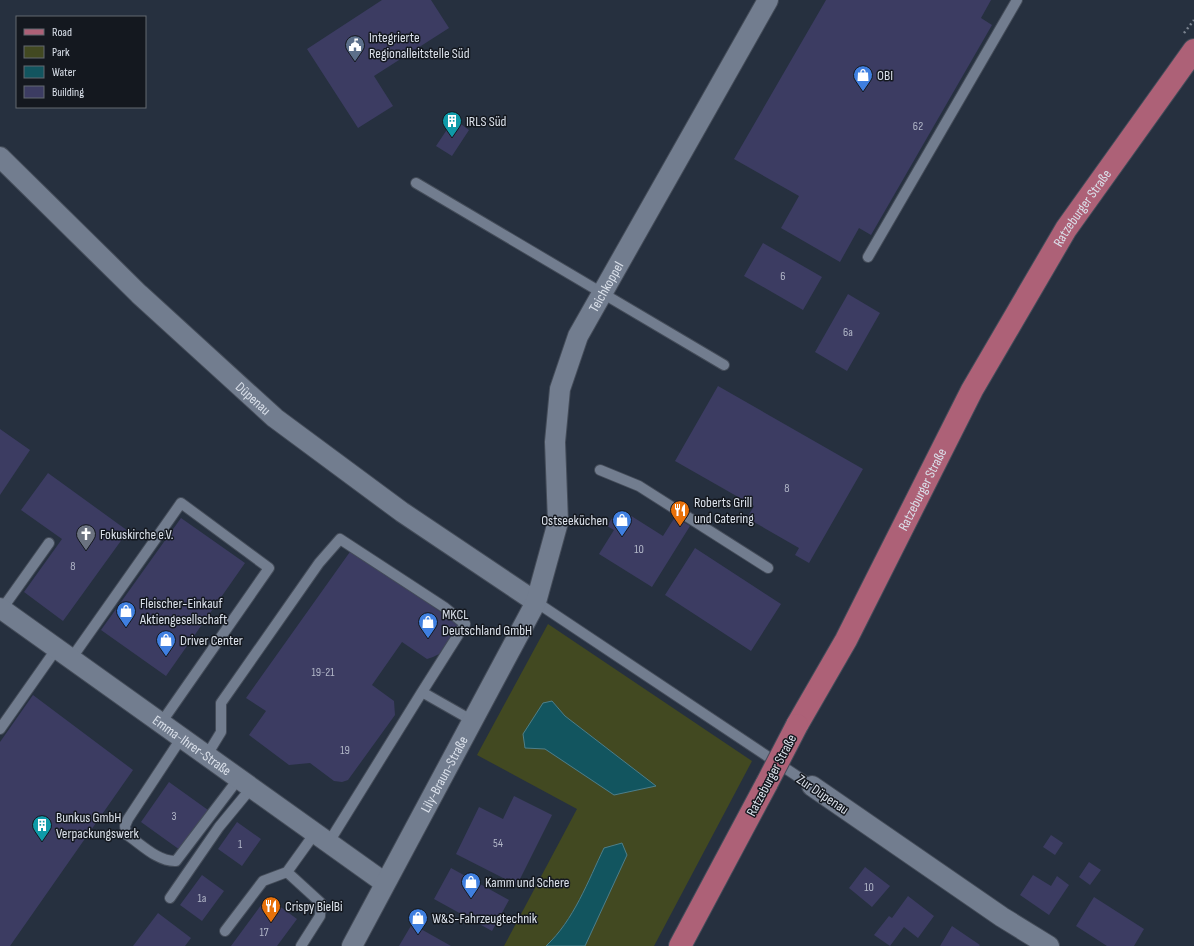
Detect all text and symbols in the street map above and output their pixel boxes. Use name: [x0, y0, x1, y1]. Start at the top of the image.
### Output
legend: [16, 16, 146, 108]
text: Road: [52, 25, 72, 40]
place label: Integrierte Regionalleitstelle Süd: [369, 29, 470, 62]
public building icon: Integrierte Regionalleitstelle Süd: [344, 34, 366, 62]
text: Park: [52, 45, 70, 60]
shop icon: OBI: [852, 64, 874, 92]
text: Water: [52, 65, 76, 80]
place label: OBI: [877, 67, 893, 84]
text: Building: [52, 85, 84, 100]
building icon: IRLS Süd: [441, 110, 463, 138]
place label: IRLS Süd: [466, 113, 506, 130]
house number: 62: [913, 119, 923, 134]
street label: Ratzeburger Straße: [1050, 166, 1115, 250]
street label: Teichkoppel: [585, 259, 627, 315]
house number: 6: [780, 269, 786, 284]
house number: 6a: [843, 325, 853, 340]
street label: Düpenau: [232, 378, 274, 419]
street label: Ratzeburger Straße: [895, 445, 950, 534]
house number: 8: [784, 481, 790, 496]
place label: Roberts Grill und Catering: [694, 494, 754, 527]
restaurant icon: Roberts Grill und Catering: [669, 499, 691, 527]
shop icon: Ostseeküchen: [611, 509, 633, 537]
place label: Ostseeküchen: [541, 512, 608, 529]
church icon: Fokuskirche e.V.: [75, 523, 97, 551]
place label: Fokuskirche e.V.: [100, 526, 173, 543]
house number: 10: [634, 542, 644, 557]
house number: 8: [70, 559, 76, 574]
place label: Fleischer-Einkauf Aktiengesellschaft: [139, 595, 227, 628]
shop icon: Fleischer-Einkauf Aktiengesellschaft: [115, 600, 137, 628]
place label: MKCL Deutschland GmbH: [442, 606, 532, 639]
shop icon: MKCL Deutschland GmbH: [417, 611, 439, 639]
shop icon: Driver Center: [155, 629, 177, 657]
place label: Driver Center: [180, 632, 243, 649]
house number: 19-21: [311, 665, 335, 680]
street label: Emma-Ihrer-Straße: [149, 712, 234, 779]
street label: Ratzeburger Straße: [743, 731, 800, 819]
street label: Lily-Braun-Straße: [417, 733, 472, 815]
house number: 19: [340, 743, 350, 758]
street label: Zur Düpenau: [793, 771, 852, 818]
place label: Bunkus GmbH Verpackungswerk: [56, 809, 140, 842]
house number: 3: [171, 809, 177, 824]
building icon: Bunkus GmbH Verpackungswerk: [31, 814, 53, 842]
house number: 54: [493, 836, 503, 851]
house number: 1: [238, 837, 243, 852]
shop icon: Kamm und Schere: [460, 871, 482, 899]
place label: Kamm und Schere: [485, 874, 569, 891]
house number: 10: [864, 880, 874, 895]
house number: 1a: [198, 891, 207, 906]
restaurant icon: Crispy BielBi: [260, 895, 282, 923]
place label: Crispy BielBi: [285, 898, 343, 915]
shop icon: W&S-Fahrzeugtechnik: [407, 907, 429, 935]
place label: W&S-Fahrzeugtechnik: [432, 910, 538, 927]
house number: 17: [260, 925, 269, 940]

